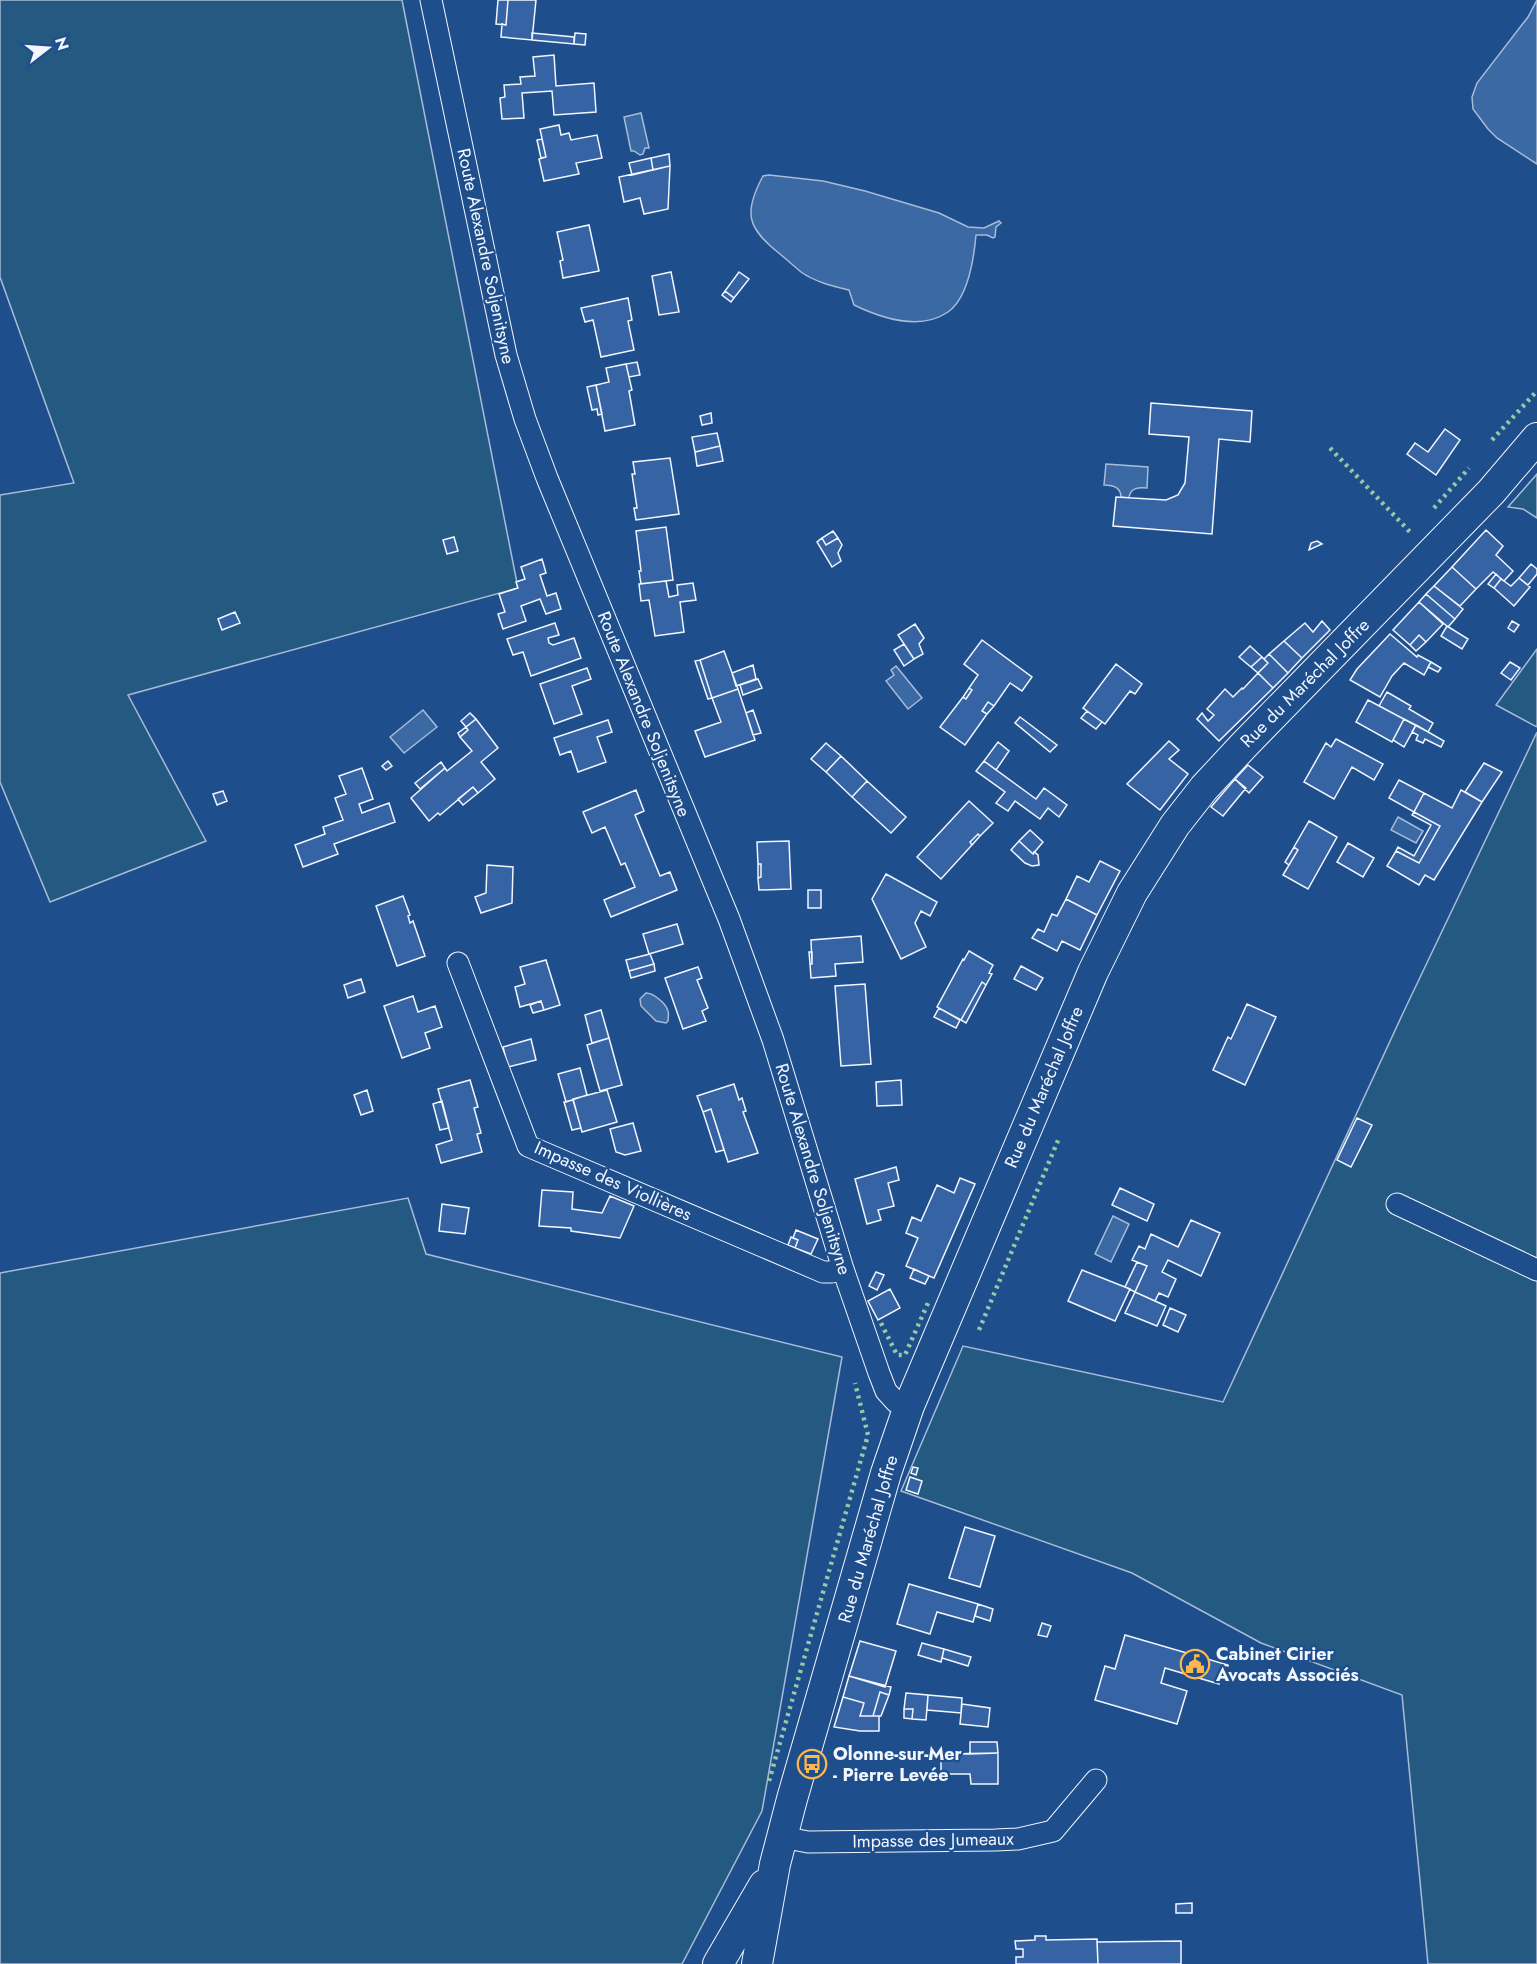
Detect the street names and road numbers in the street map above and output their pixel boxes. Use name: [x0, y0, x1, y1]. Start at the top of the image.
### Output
street label: Route Alexandre Soljenitsyne: [450, 146, 522, 366]
street label: Route Alexandre Soljenitsyne: [591, 607, 697, 821]
street label: Rue du Maréchal Joffre: [1234, 612, 1376, 754]
street label: Rue du Maréchal Joffre: [998, 1002, 1090, 1172]
street label: Route Alexandre Soljenitsyne: [768, 1060, 858, 1278]
street label: Impasse des Viollières: [530, 1135, 696, 1227]
street label: Rue du Maréchal Joffre: [832, 1452, 904, 1626]
street label: Impasse des Jumeaux: [852, 1826, 1014, 1854]

